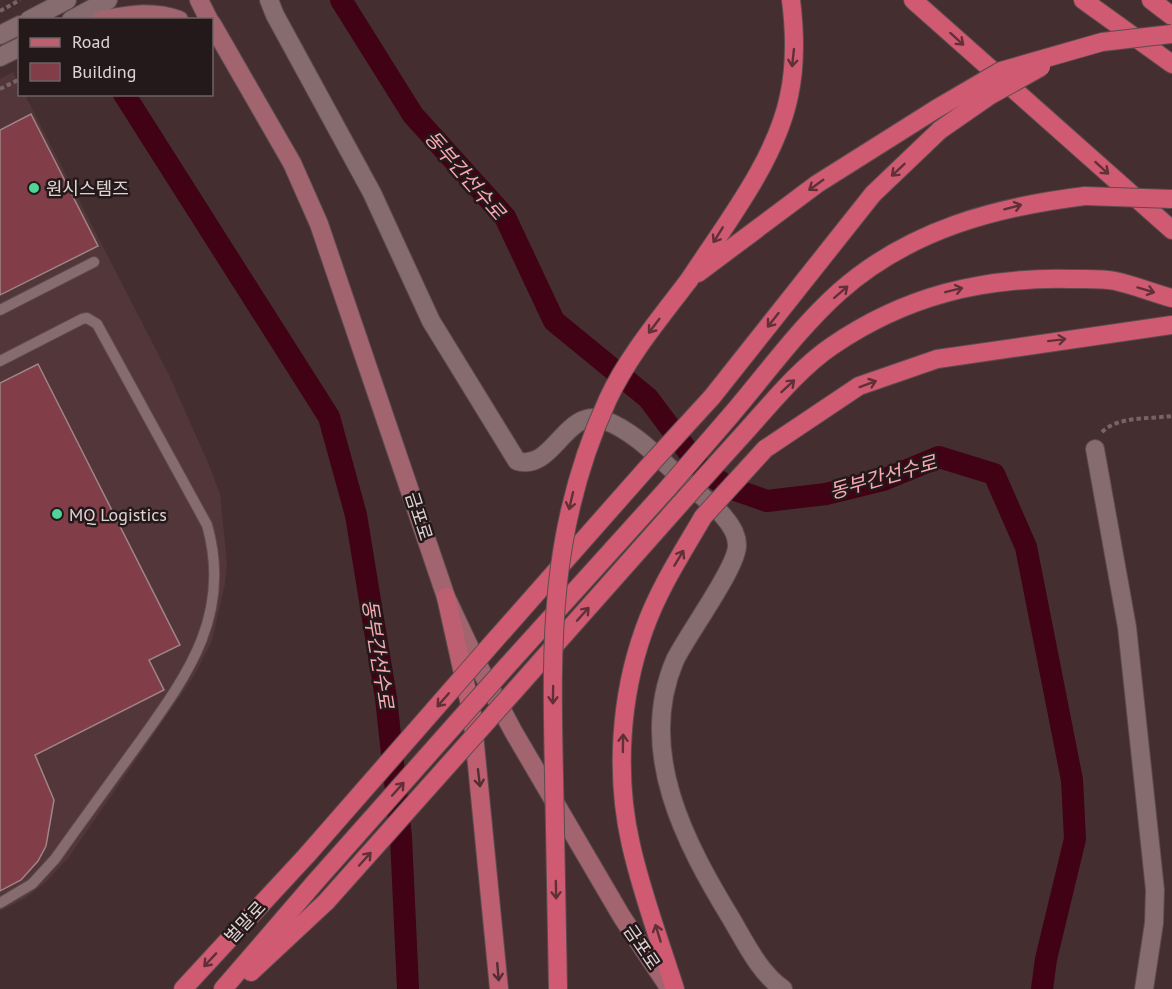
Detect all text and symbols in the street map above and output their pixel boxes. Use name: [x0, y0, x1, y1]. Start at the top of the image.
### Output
legend: [18, 18, 213, 96]
text: Road: [72, 30, 110, 53]
one-way arrow: [949, 32, 964, 46]
one-way arrow: [787, 48, 798, 68]
text: Building: [72, 60, 136, 83]
water label: 동부간선수로: [419, 125, 512, 226]
one-way arrow: [1095, 161, 1110, 175]
one-way arrow: [890, 163, 905, 178]
place label: 원시스템즈: [46, 177, 129, 200]
one-way arrow: [808, 179, 824, 191]
marker: 원시스템즈: [27, 181, 41, 195]
one-way arrow: [1004, 201, 1023, 212]
one-way arrow: [712, 226, 724, 243]
one-way arrow: [944, 283, 963, 295]
one-way arrow: [833, 285, 848, 299]
one-way arrow: [1136, 285, 1155, 296]
one-way arrow: [766, 311, 779, 327]
one-way arrow: [648, 318, 660, 334]
one-way arrow: [1046, 334, 1066, 345]
one-way arrow: [858, 377, 876, 388]
one-way arrow: [780, 379, 795, 394]
water label: 동부간선수로: [826, 449, 941, 505]
street label: 금포로: [400, 489, 438, 543]
one-way arrow: [565, 491, 576, 510]
place label: MQ Logistics: [69, 503, 167, 526]
marker: MQ Logistics: [50, 507, 64, 521]
one-way arrow: [673, 550, 685, 567]
water label: 동부간선수로: [357, 597, 400, 712]
one-way arrow: [576, 607, 590, 622]
one-way arrow: [547, 684, 559, 704]
one-way arrow: [436, 692, 450, 707]
one-way arrow: [617, 733, 629, 753]
one-way arrow: [474, 768, 485, 788]
one-way arrow: [391, 782, 405, 797]
one-way arrow: [358, 851, 372, 866]
one-way arrow: [550, 879, 562, 899]
street label: 벌말로: [220, 896, 270, 948]
street label: 금포로: [619, 920, 665, 974]
one-way arrow: [652, 924, 663, 943]
one-way arrow: [203, 952, 217, 967]
one-way arrow: [493, 962, 504, 982]

